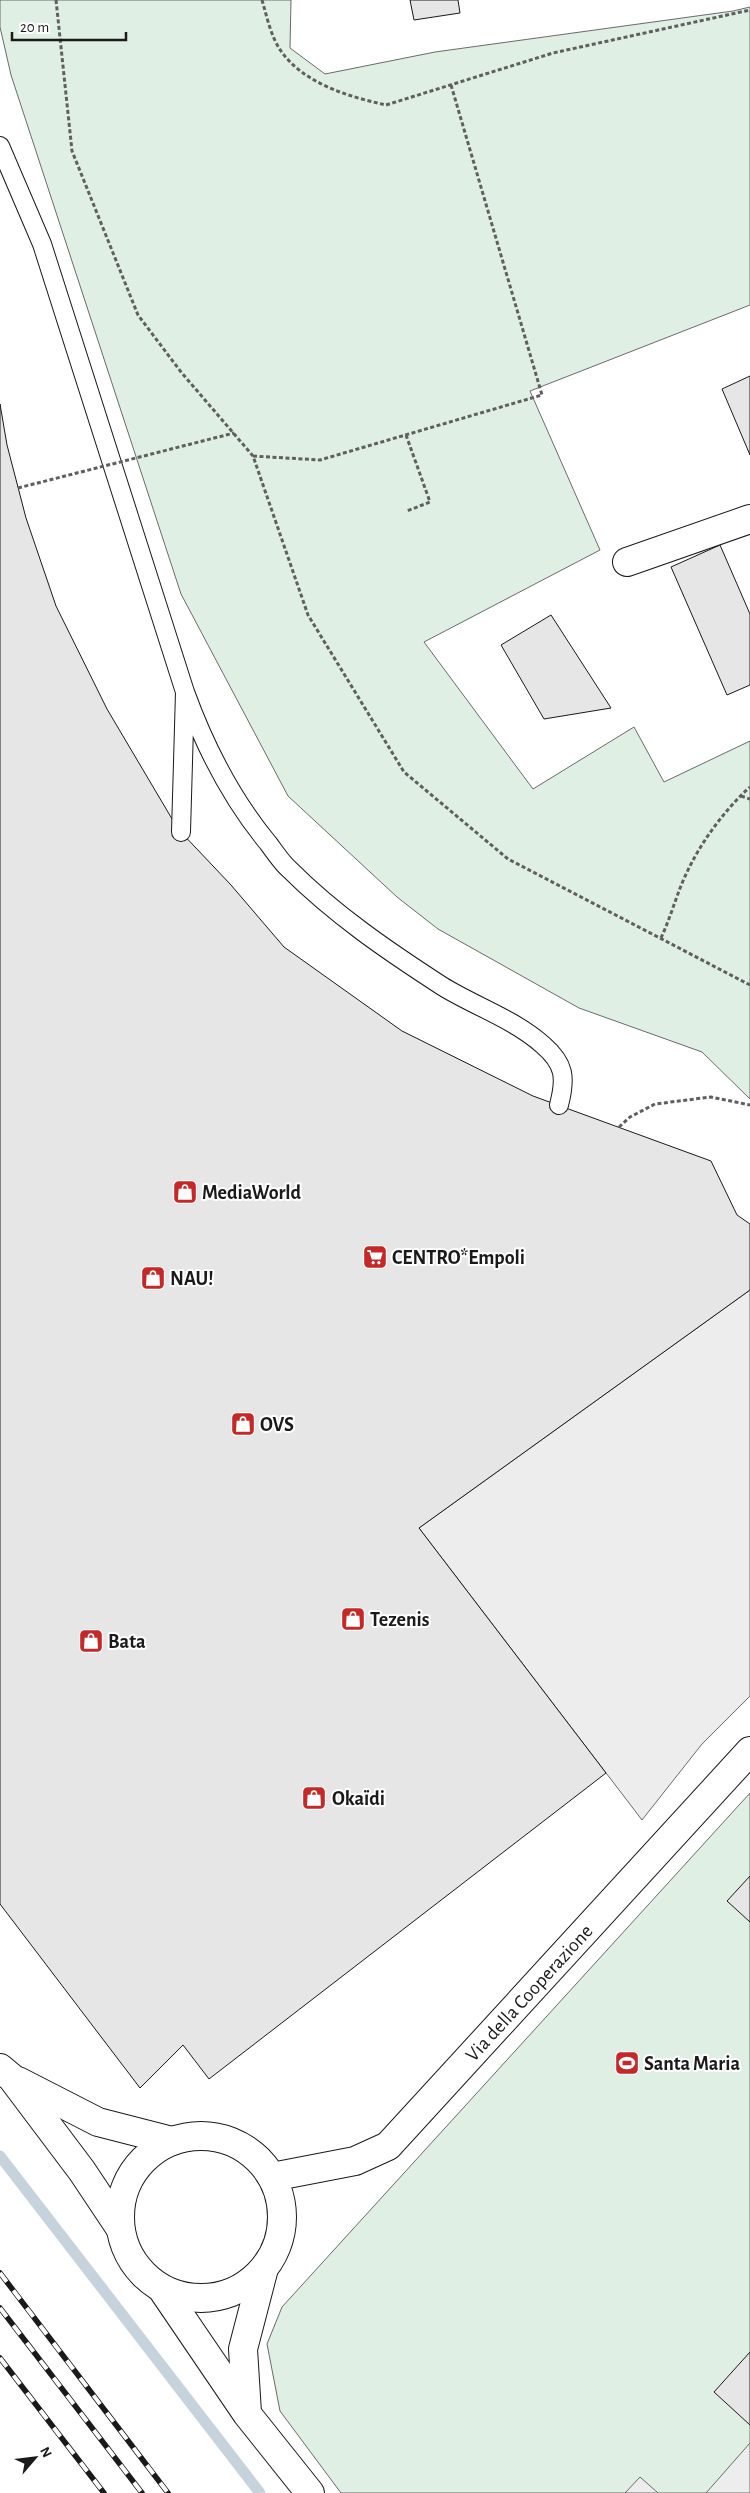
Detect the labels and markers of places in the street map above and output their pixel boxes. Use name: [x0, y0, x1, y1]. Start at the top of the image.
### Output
shop icon: MediaWorld: [172, 1179, 198, 1205]
place label: MediaWorld: [202, 1183, 301, 1203]
supermarket icon: CENTRO*Empoli: [362, 1244, 388, 1270]
place label: CENTRO*Empoli: [392, 1248, 525, 1268]
shop icon: NAU!: [140, 1265, 166, 1291]
place label: NAU!: [170, 1269, 213, 1289]
shop icon: OVS: [230, 1411, 256, 1437]
place label: OVS: [260, 1415, 294, 1435]
shop icon: Tezenis: [340, 1606, 366, 1632]
place label: Tezenis: [370, 1610, 430, 1630]
shop icon: Bata: [78, 1628, 104, 1654]
place label: Bata: [108, 1632, 146, 1652]
shop icon: Okaïdi: [301, 1785, 327, 1811]
place label: Okaïdi: [332, 1789, 385, 1809]
sports icon: Santa Maria: [614, 2050, 640, 2076]
place label: Santa Maria: [644, 2054, 741, 2074]

